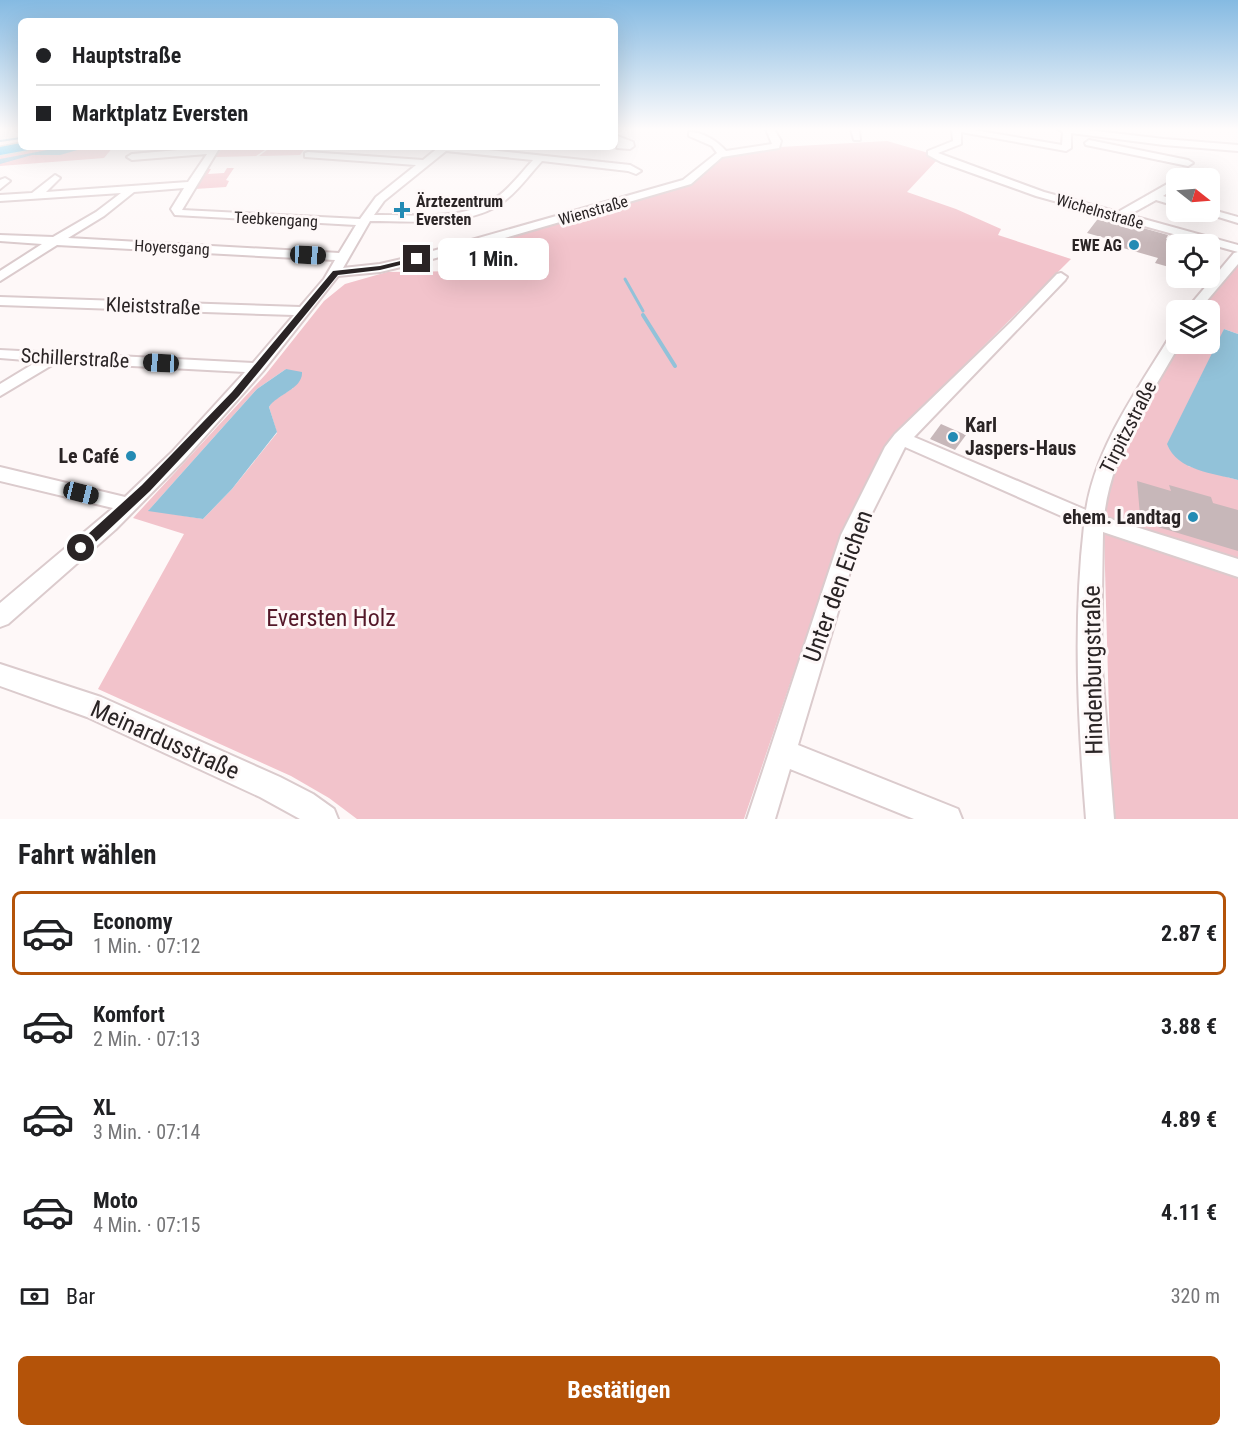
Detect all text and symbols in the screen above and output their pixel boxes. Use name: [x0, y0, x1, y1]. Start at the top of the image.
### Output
text: Hauptstraße: [72, 43, 181, 68]
text: Marktplatz Eversten: [72, 101, 248, 126]
north arrow: [1166, 168, 1220, 222]
map controls: [1166, 168, 1220, 354]
street label: Wichelnstraße: [1054, 190, 1146, 233]
place label: Ärztezentrum Eversten: [416, 192, 503, 229]
street label: Wienstraße: [556, 192, 630, 229]
marker: Ärztezentrum Eversten: [393, 201, 411, 219]
street label: Teebkengang: [234, 208, 318, 231]
button: locate: [1166, 234, 1220, 288]
street label: Hoyersgang: [134, 236, 210, 259]
place label: EWE AG: [1072, 236, 1122, 255]
callout: 1 Min.: [438, 238, 549, 280]
marker: EWE AG: [1127, 238, 1141, 252]
car: [290, 245, 326, 265]
route end: [403, 245, 430, 272]
text: 1 Min.: [468, 247, 519, 271]
street label: Kleiststraße: [105, 292, 201, 320]
button: layers: [1166, 300, 1220, 354]
street label: Schillerstraße: [20, 343, 130, 373]
car: [143, 353, 179, 373]
street label: Tirpitzstraße: [1095, 377, 1161, 477]
place label: Karl Jaspers-Haus: [965, 413, 1076, 460]
marker: Karl Jaspers-Haus: [946, 430, 960, 444]
place label: Le Café: [59, 444, 119, 468]
marker: Le Café: [124, 449, 138, 463]
car: [61, 480, 101, 506]
place label: ehem. Landtag: [1062, 505, 1181, 529]
street label: Unter den Eichen: [798, 506, 878, 666]
marker: ehem. Landtag: [1186, 510, 1200, 524]
route start: [67, 534, 94, 561]
street label: Hindenburgstraße: [1078, 585, 1108, 755]
park label: Eversten Holz: [266, 604, 396, 632]
street label: Meinardusstraße: [86, 695, 244, 785]
text: Fahrt wählen: [18, 839, 157, 871]
icon: car: [21, 906, 75, 960]
text: Economy: [93, 909, 173, 934]
text: 2.87 €: [1161, 921, 1217, 946]
text: 1 Min. · 07:12: [93, 934, 200, 958]
icon: car: [21, 999, 75, 1053]
text: Komfort: [93, 1002, 165, 1027]
text: 3.88 €: [1161, 1014, 1217, 1039]
text: 2 Min. · 07:13: [93, 1027, 200, 1051]
icon: car: [21, 1092, 75, 1146]
text: XL: [93, 1095, 116, 1120]
text: 4.89 €: [1161, 1107, 1217, 1132]
text: 3 Min. · 07:14: [93, 1120, 200, 1144]
icon: car: [21, 1185, 75, 1239]
text: Moto: [93, 1188, 138, 1213]
text: 4.11 €: [1161, 1200, 1217, 1225]
text: 4 Min. · 07:15: [93, 1213, 200, 1237]
icon: cash: [18, 1280, 51, 1313]
text: Bar: [66, 1284, 95, 1309]
text: 320 m: [1171, 1284, 1220, 1308]
button: Bestätigen: [18, 1356, 1220, 1425]

